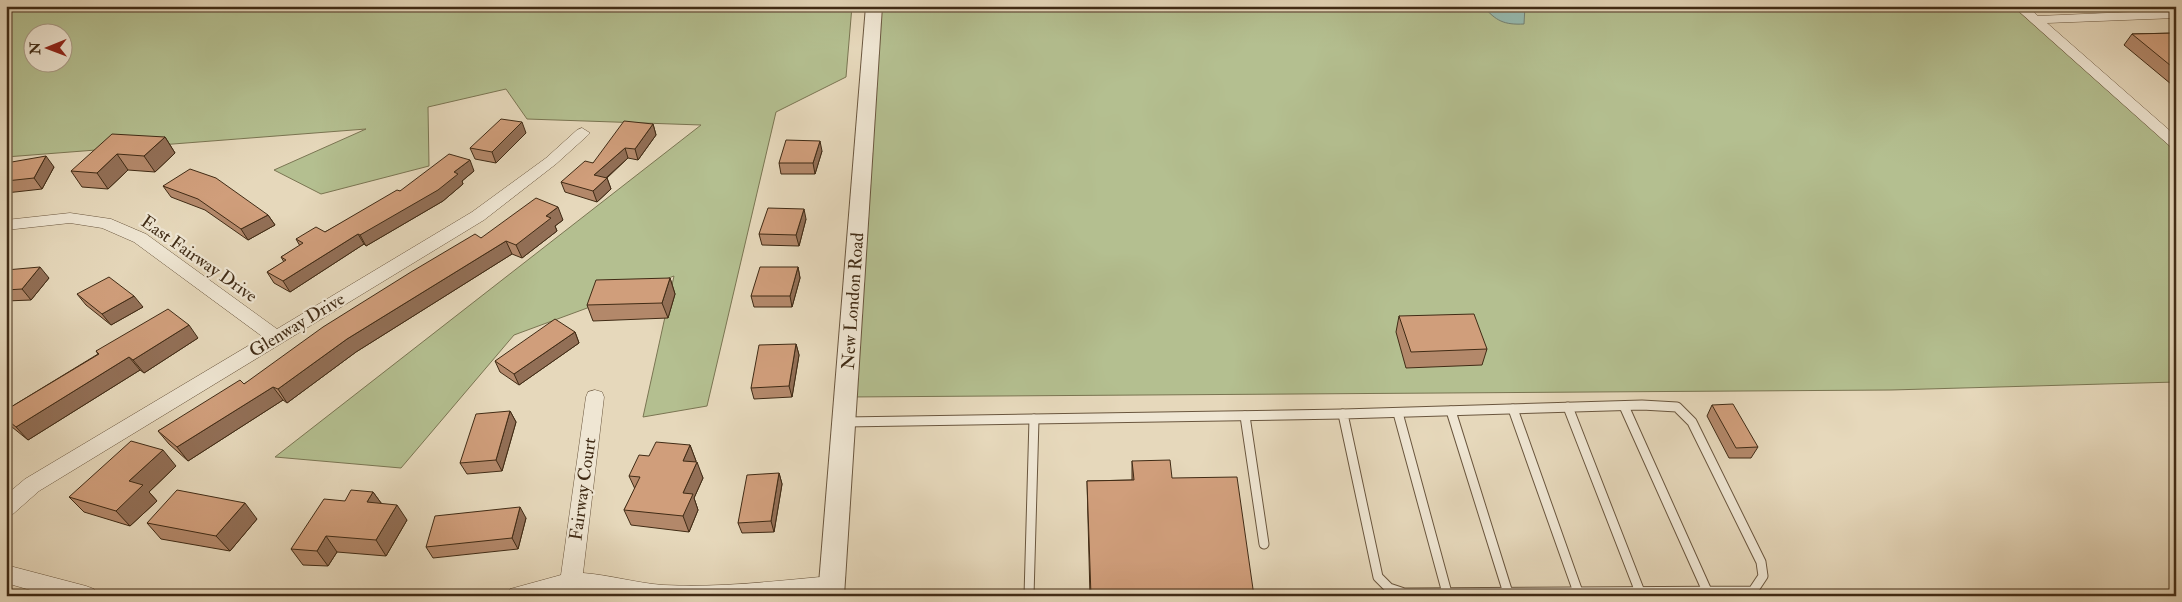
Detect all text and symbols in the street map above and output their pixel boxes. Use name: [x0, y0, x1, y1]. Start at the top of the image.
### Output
north arrow: [22, 22, 72, 72]
text: N: [27, 41, 44, 56]
street label: East Fairway Drive: [136, 210, 262, 308]
street label: New London Road: [837, 232, 869, 370]
street label: Glenway Drive: [245, 287, 349, 363]
street label: Fairway Court: [564, 436, 602, 542]

